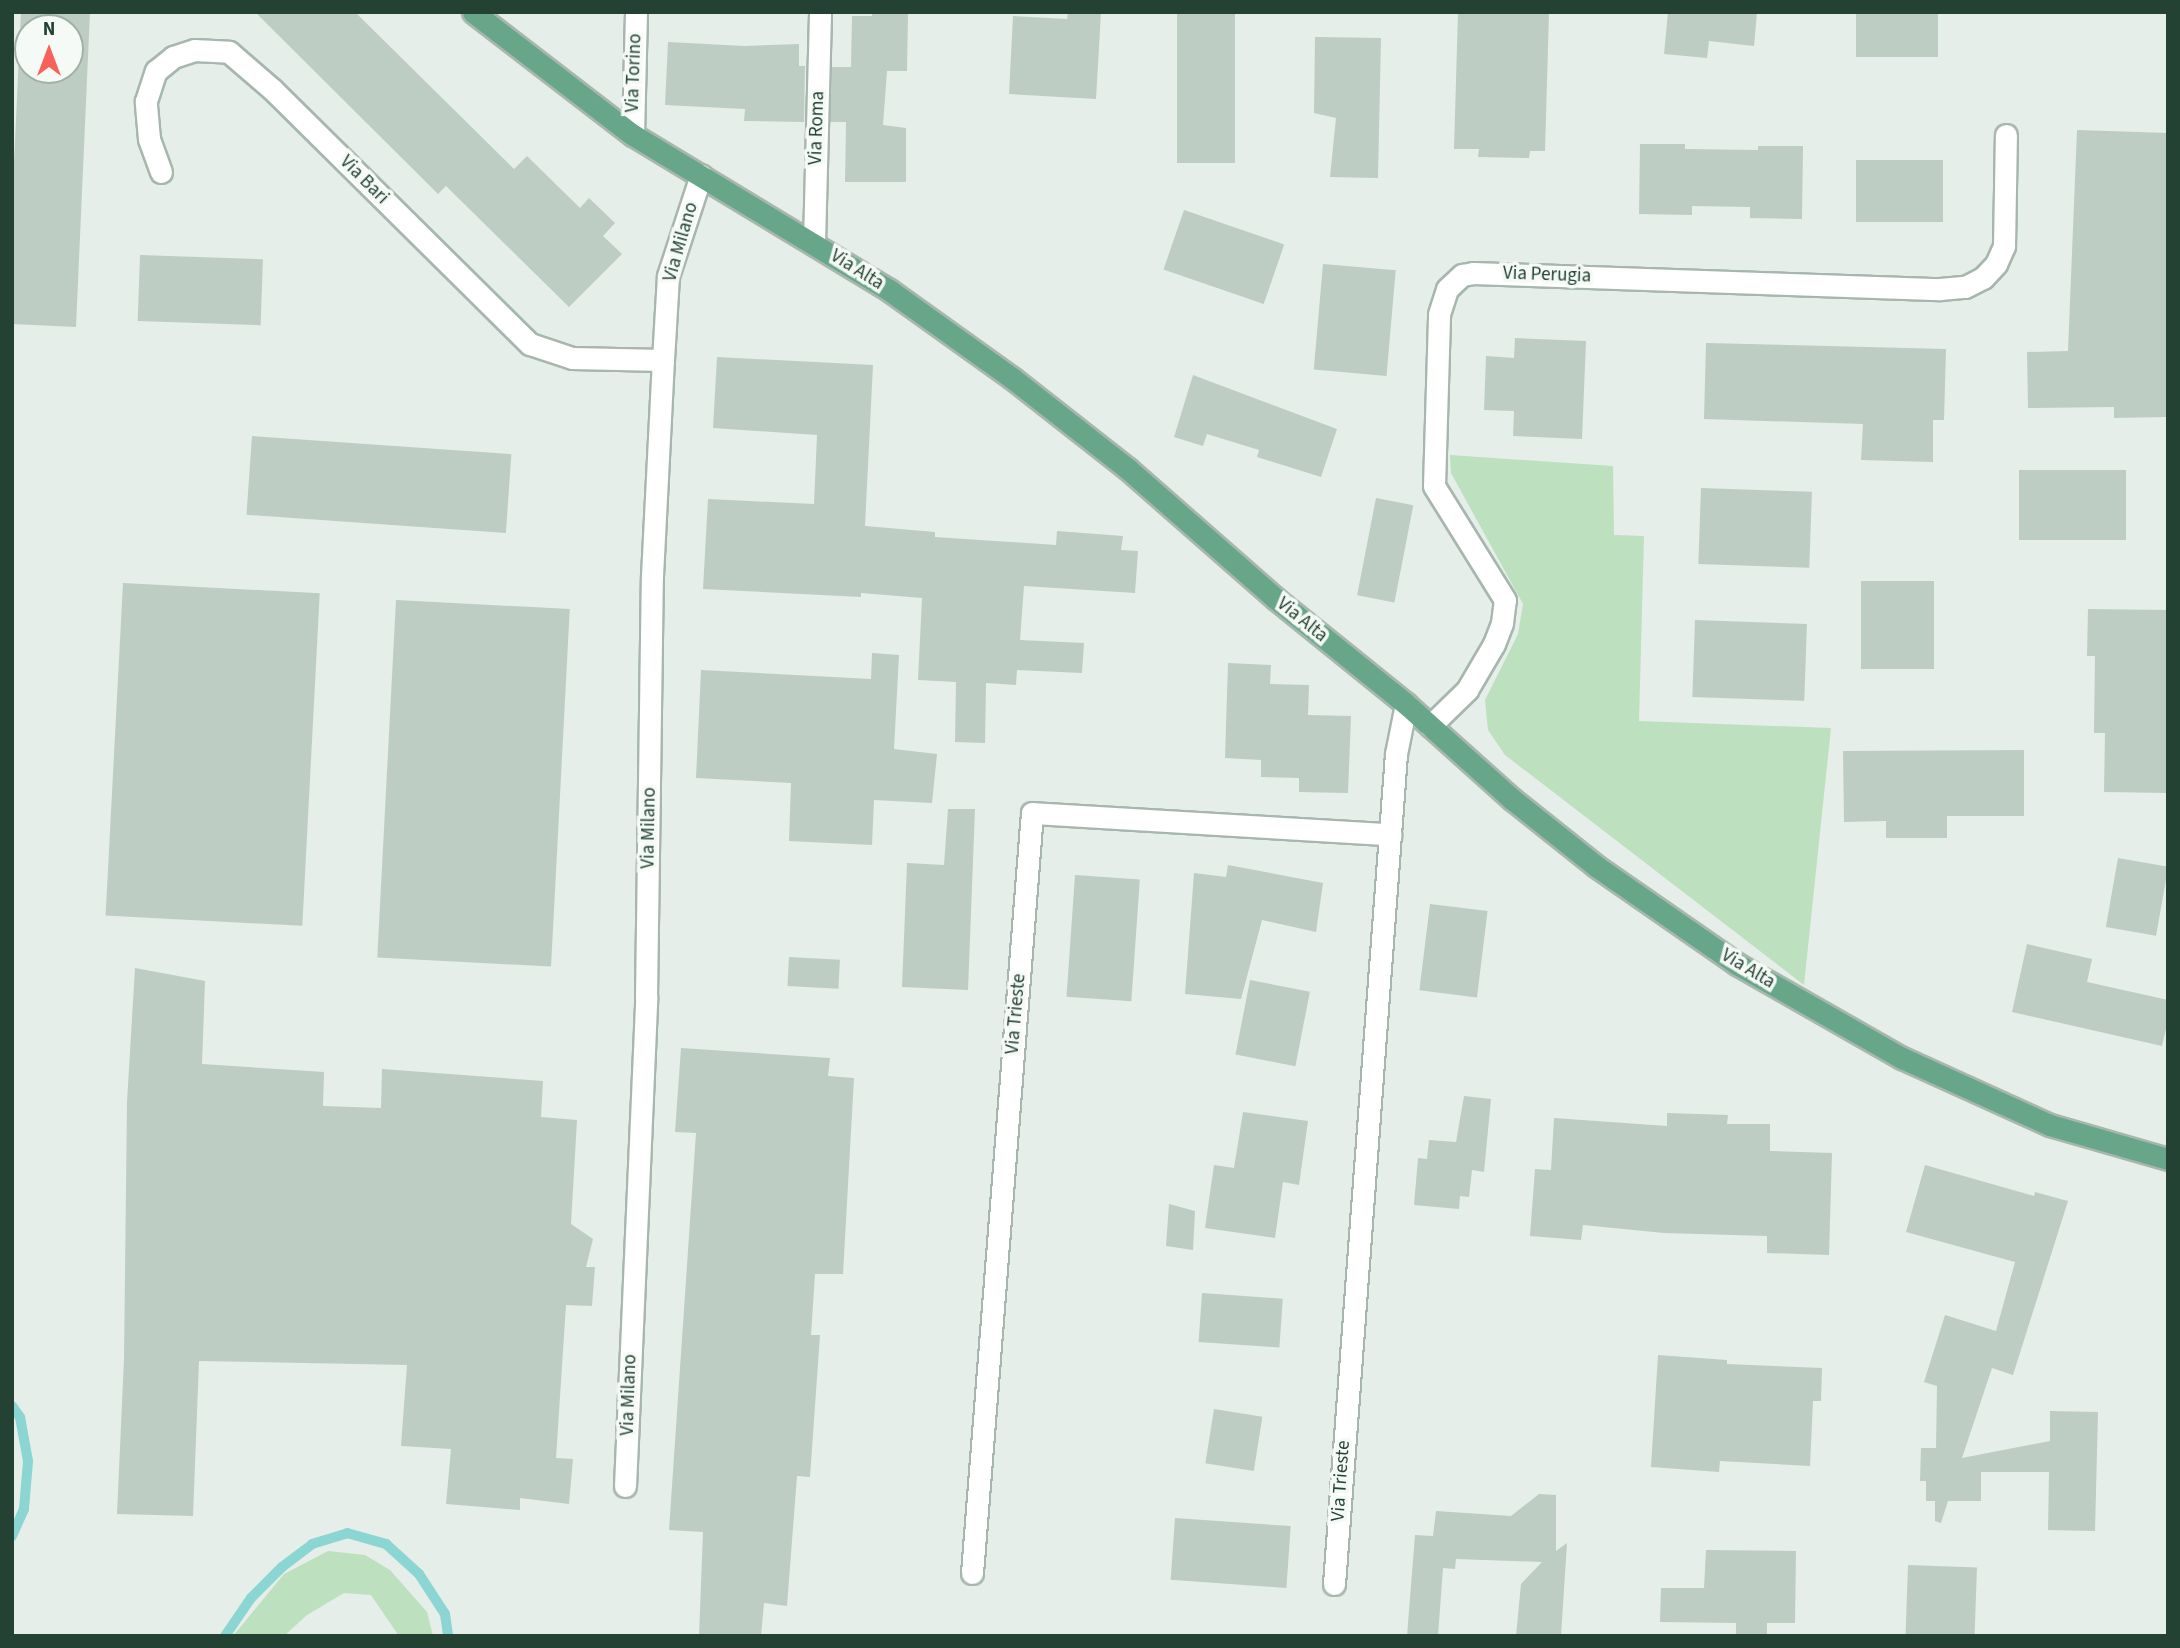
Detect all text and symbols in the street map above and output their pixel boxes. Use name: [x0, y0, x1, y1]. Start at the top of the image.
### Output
north arrow: [14, 14, 84, 84]
text: N: [43, 16, 55, 43]
street label: Via Torino: [621, 33, 647, 113]
street label: Via Roma: [804, 91, 830, 165]
street label: Via Bari: [335, 151, 393, 209]
street label: Via Milano: [659, 200, 703, 284]
street label: Via Alta: [826, 245, 888, 295]
street label: Via Perugia: [1502, 262, 1592, 288]
street label: Via Alta: [1272, 593, 1332, 647]
street label: Via Milano: [637, 787, 661, 869]
street label: Via Alta: [1717, 944, 1779, 994]
street label: Via Trieste: [1001, 973, 1031, 1055]
street label: Via Milano: [616, 1354, 642, 1436]
street label: Via Trieste: [1327, 1440, 1355, 1522]

